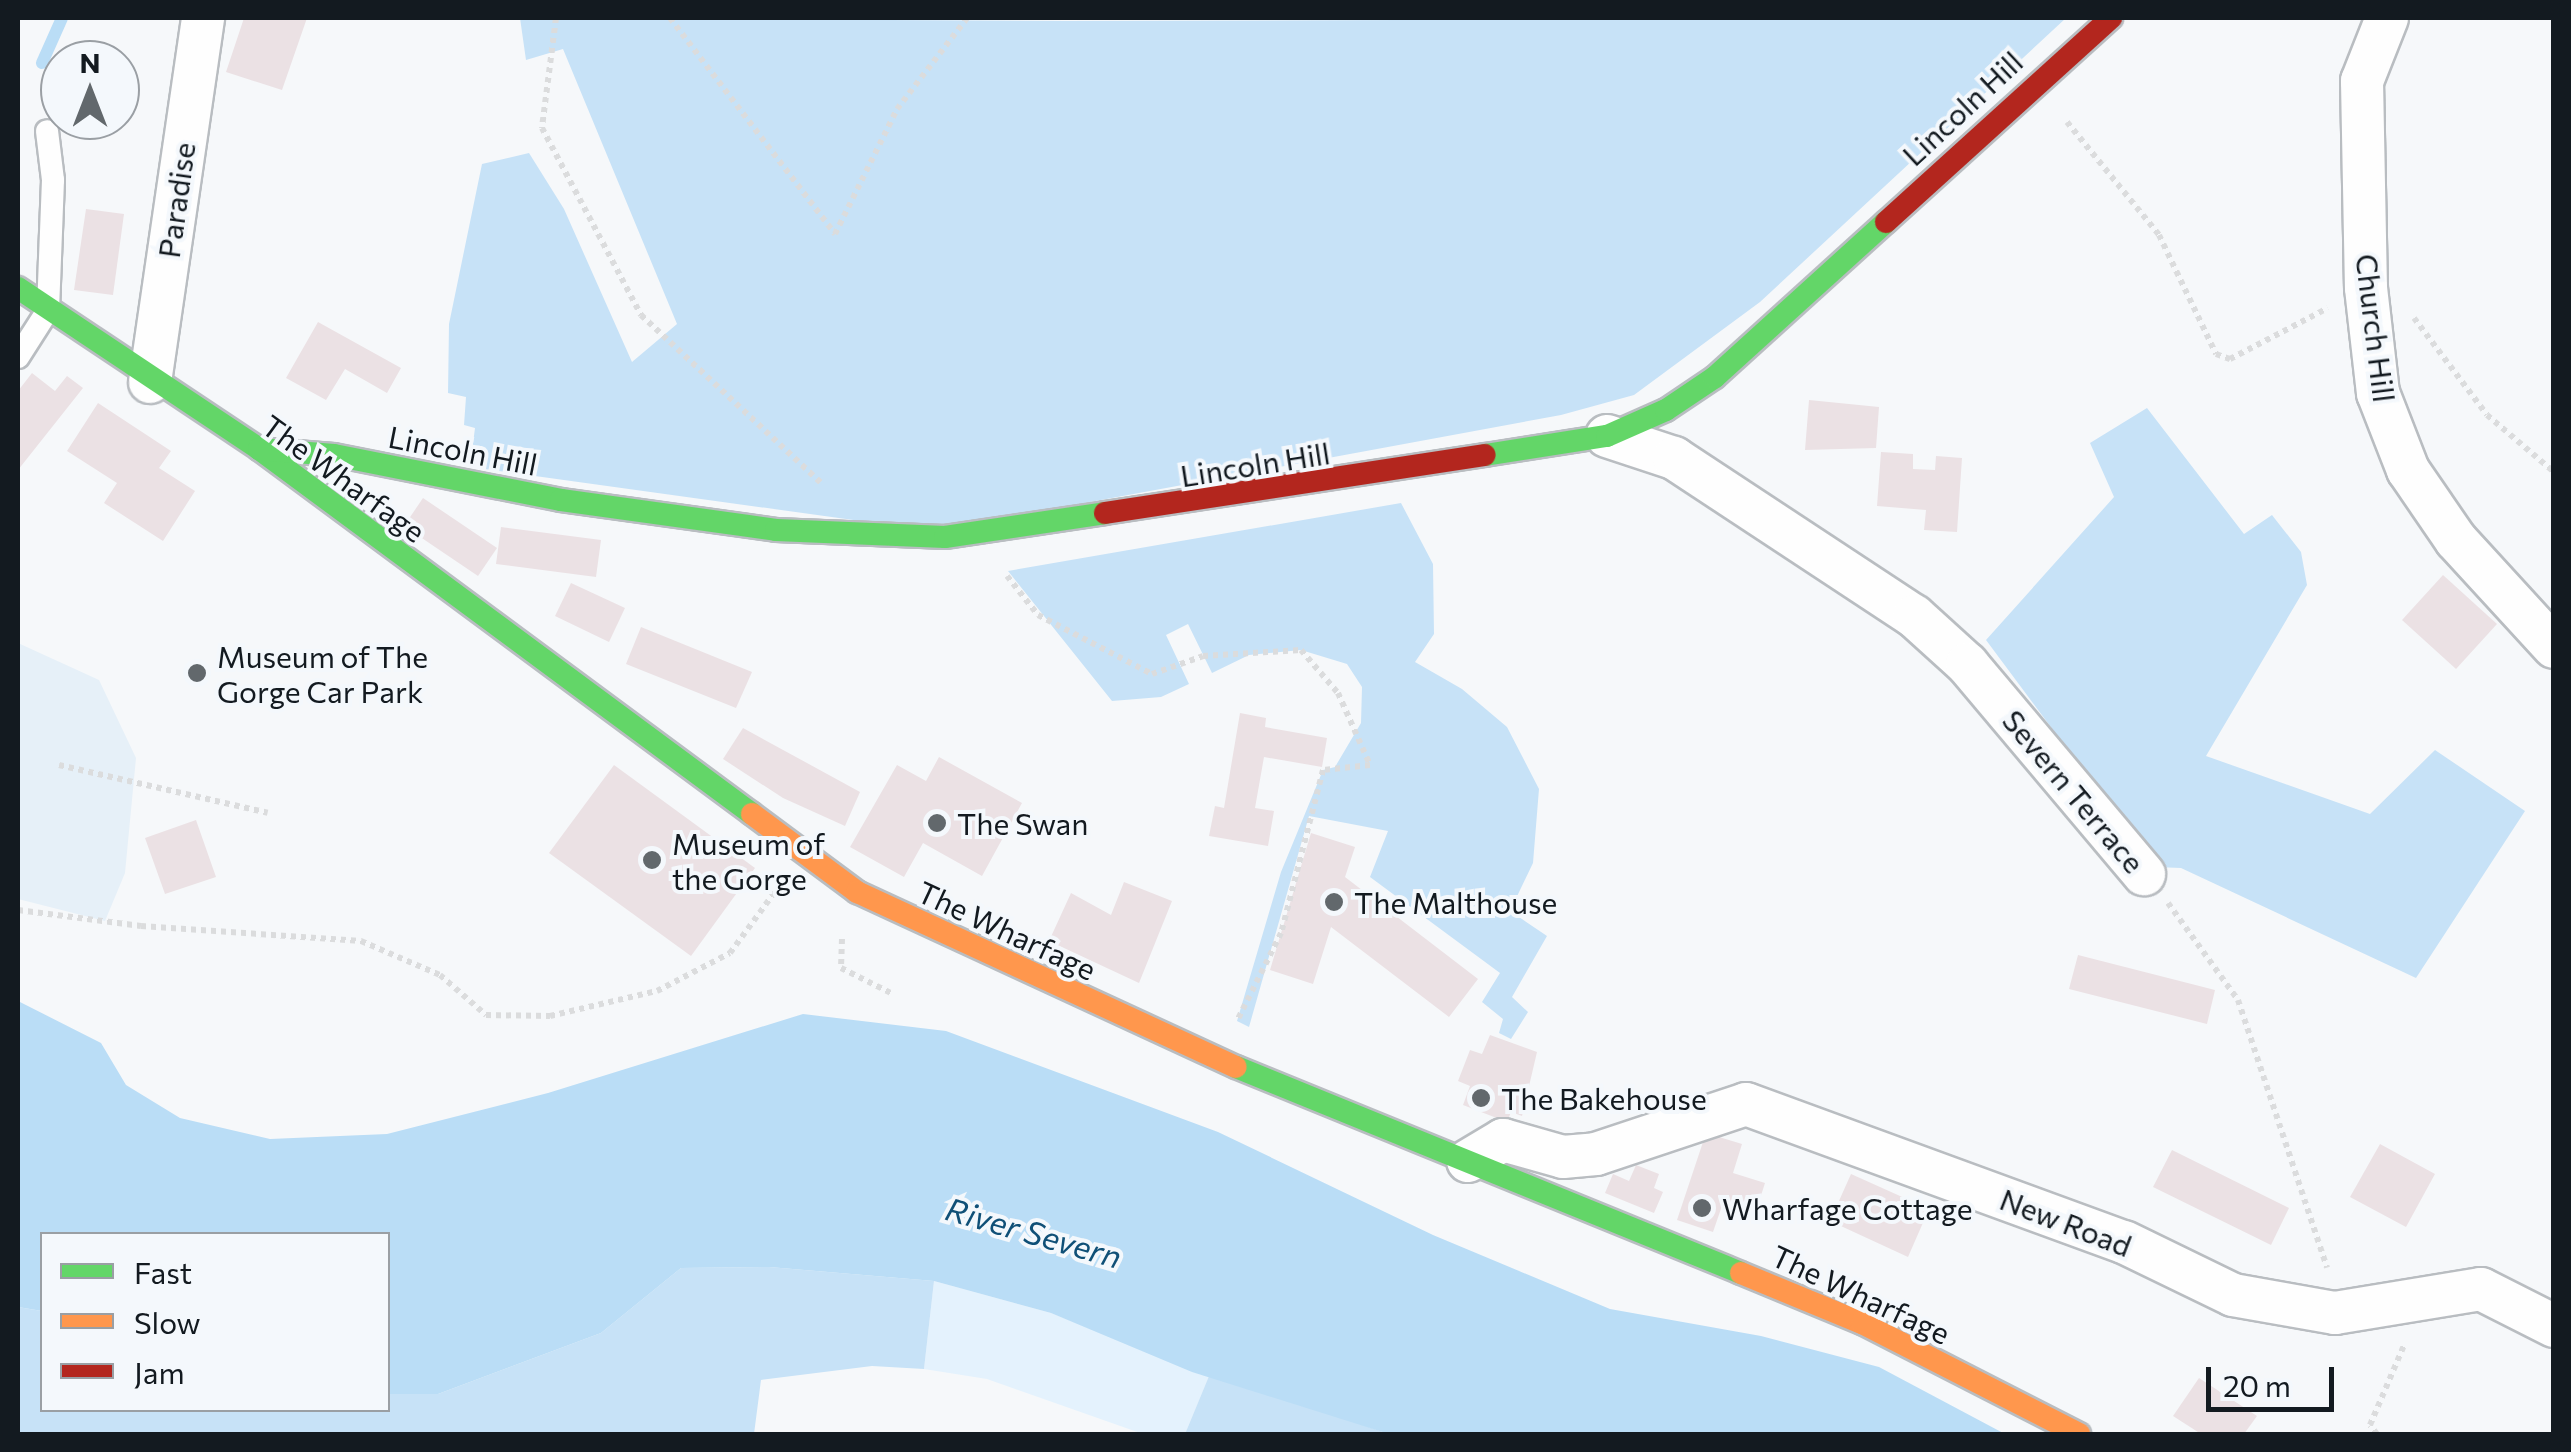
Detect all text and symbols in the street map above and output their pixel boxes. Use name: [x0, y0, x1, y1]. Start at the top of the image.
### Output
north arrow: [40, 40, 140, 140]
street label: Lincoln Hill: [1895, 43, 2029, 173]
text: N: [80, 45, 101, 79]
street label: Paradise: [150, 140, 202, 260]
street label: Church Hill: [2349, 252, 2403, 404]
street label: The Wharfage: [256, 407, 432, 549]
street label: Lincoln Hill: [386, 418, 540, 482]
street label: Lincoln Hill: [1178, 434, 1332, 494]
place label: Museum of The Gorge Car Park: [217, 638, 428, 708]
marker: Museum of The Gorge Car Park: [186, 662, 208, 684]
street label: Severn Terrace: [1995, 702, 2153, 880]
place label: The Swan: [957, 805, 1088, 841]
marker: The Swan: [926, 812, 948, 834]
place label: Museum of the Gorge: [672, 825, 825, 896]
marker: Museum of the Gorge: [641, 849, 663, 871]
street label: The Wharfage: [912, 873, 1102, 987]
place label: The Malthouse: [1354, 884, 1557, 920]
marker: The Malthouse: [1323, 891, 1345, 913]
place label: The Bakehouse: [1501, 1080, 1707, 1116]
marker: The Bakehouse: [1470, 1087, 1492, 1109]
street label: New Road: [1995, 1180, 2137, 1264]
water label: River Severn: [942, 1189, 1126, 1275]
place label: Wharfage Cottage: [1722, 1190, 1973, 1226]
marker: Wharfage Cottage: [1691, 1197, 1713, 1219]
legend: [40, 1232, 390, 1412]
street label: The Wharfage: [1766, 1237, 1956, 1351]
text: Fast: [134, 1253, 192, 1290]
text: Slow: [134, 1303, 201, 1340]
scale bar: [2211, 1347, 2338, 1409]
text: Jam: [134, 1353, 185, 1390]
text: 20 m: [2223, 1366, 2291, 1403]

